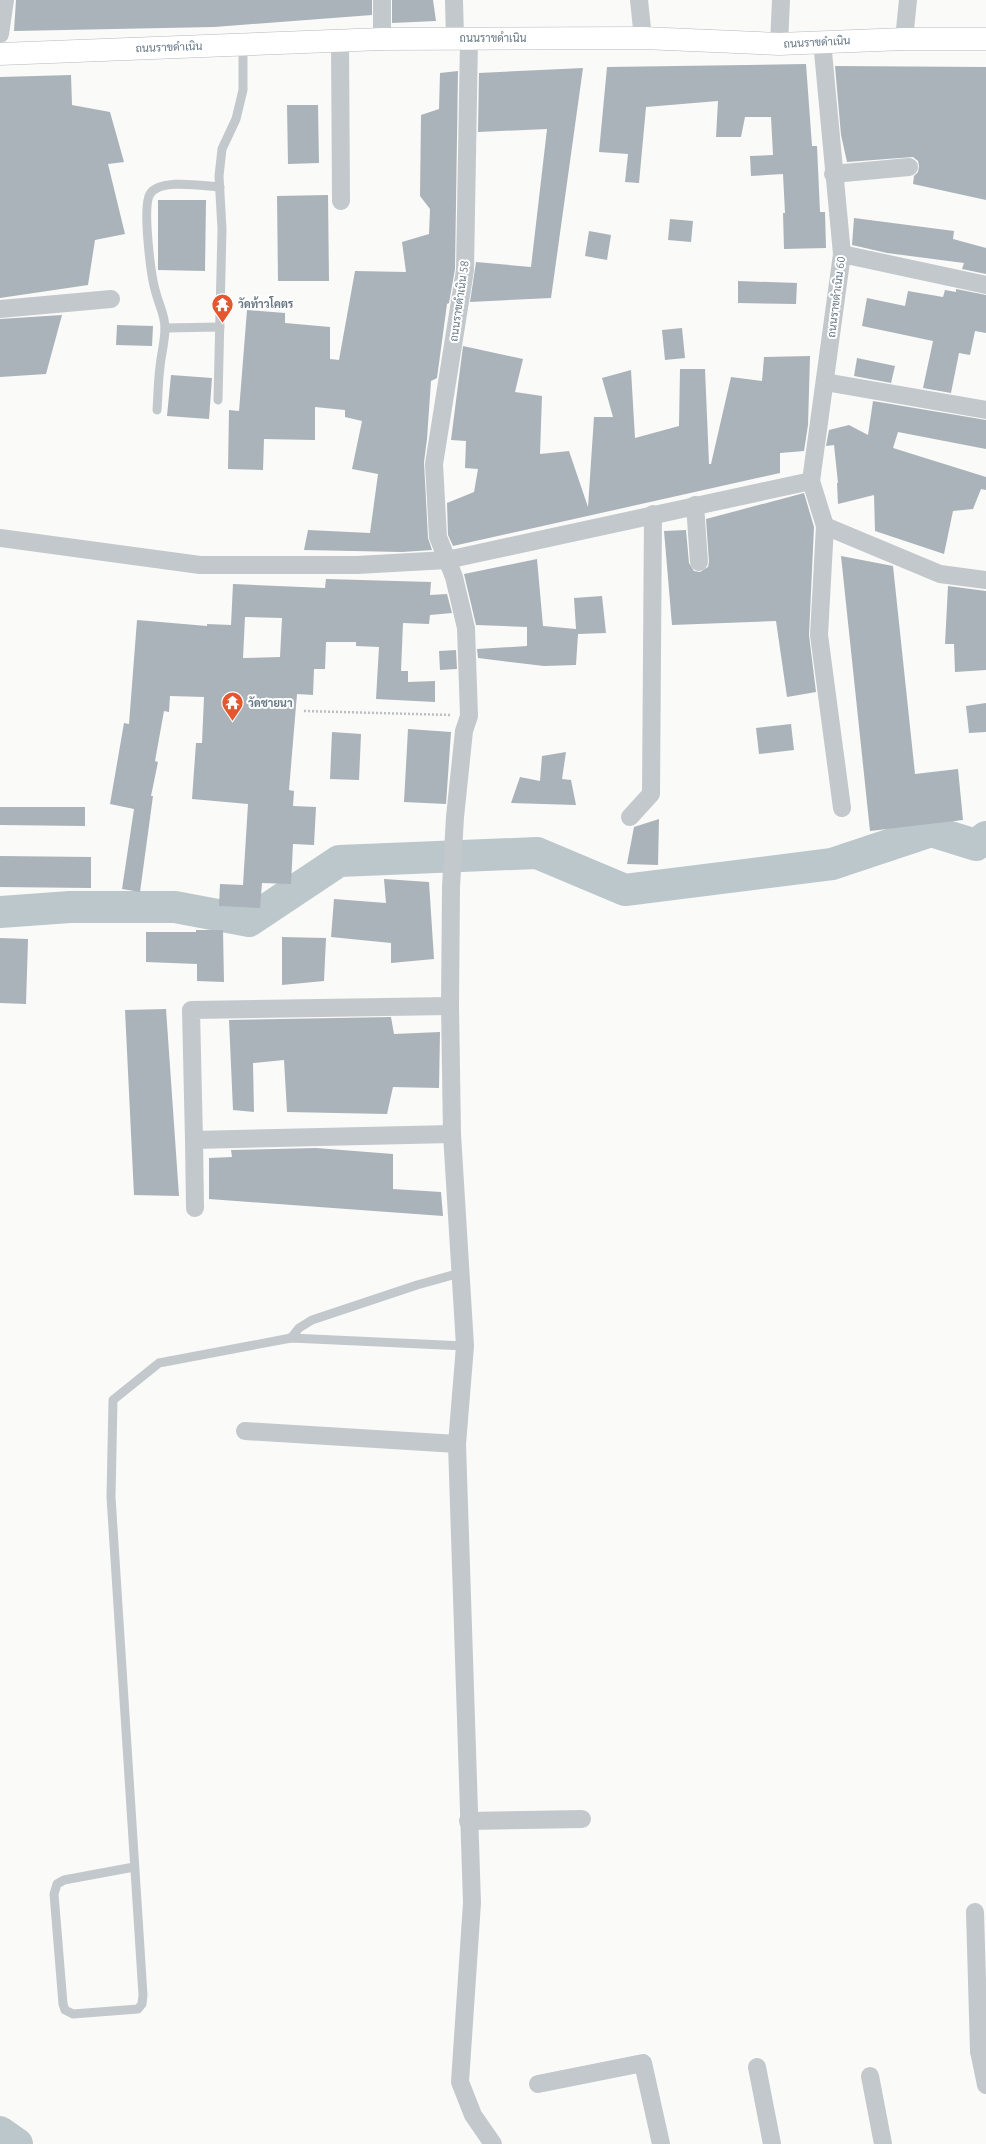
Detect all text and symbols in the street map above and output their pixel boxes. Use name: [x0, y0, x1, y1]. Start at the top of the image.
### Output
street label: ถนนราขดำเนิน: [460, 31, 526, 44]
street label: ถนนราขดำเนิน: [783, 33, 851, 50]
street label: ถนนราขดำเนิน: [135, 39, 203, 54]
street label: ถนนราขดำเนิน 60: [824, 256, 847, 338]
street label: ถนนราขดำเนิน 58: [446, 260, 471, 342]
temple icon: วัดท้าวโคตร: [209, 291, 235, 324]
place label: วัดท้าวโคตร: [238, 296, 294, 310]
temple icon: วัดชายนา: [220, 690, 246, 723]
place label: วัดชายนา: [248, 696, 293, 709]

